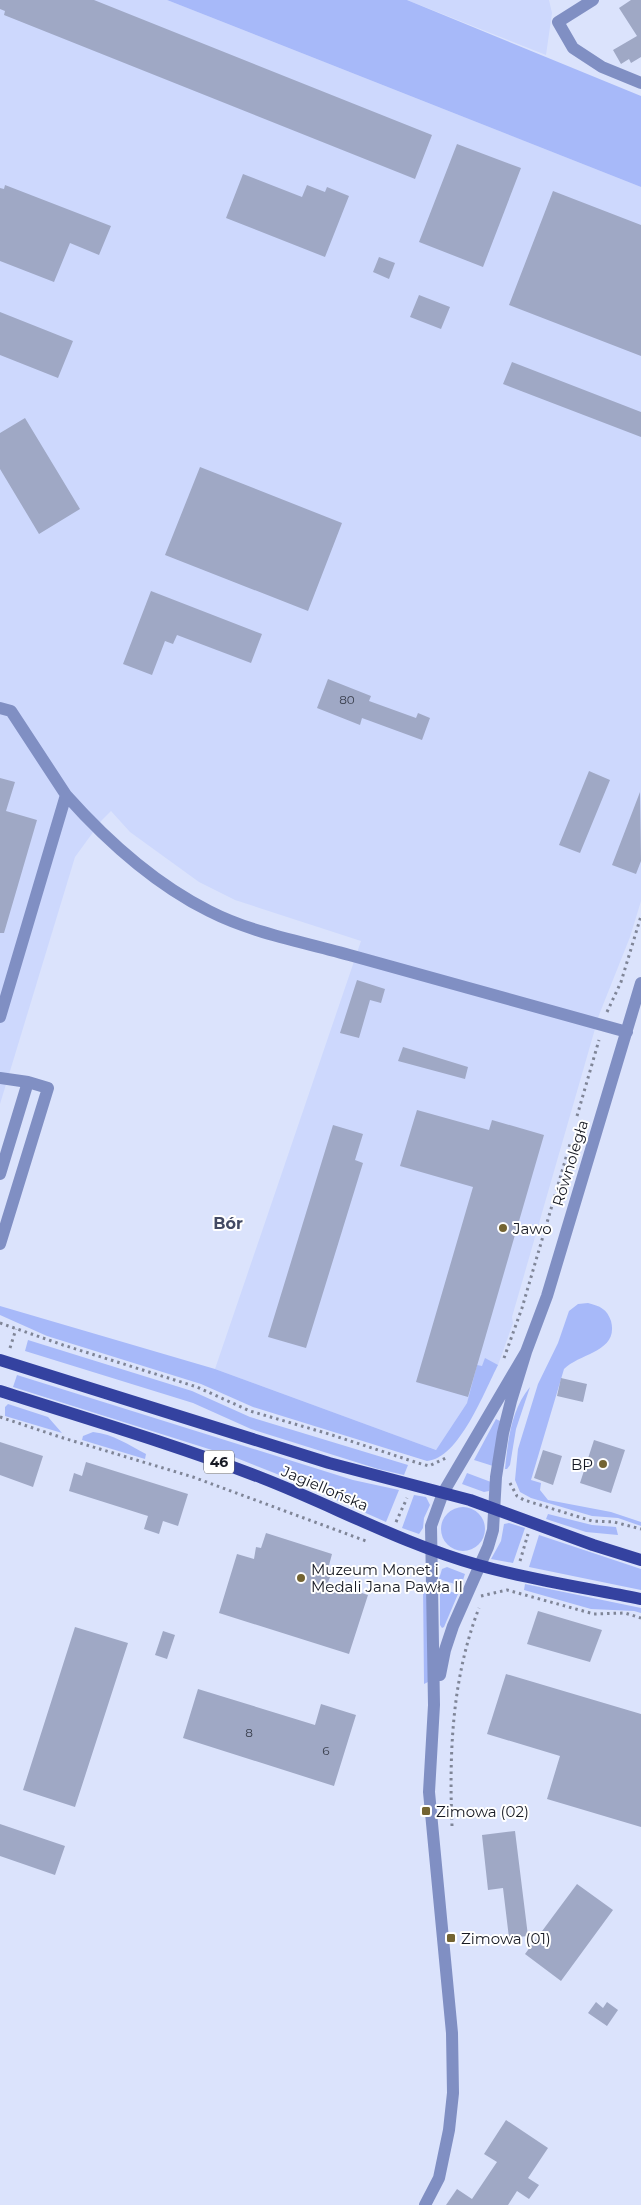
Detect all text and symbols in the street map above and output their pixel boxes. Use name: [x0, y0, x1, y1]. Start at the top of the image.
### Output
house number: 80: [339, 692, 355, 707]
street label: Równoległa: [548, 1118, 592, 1208]
district label: Bór: [213, 1214, 243, 1233]
place label: Jawo: [512, 1219, 552, 1238]
marker: Jawo: [497, 1222, 509, 1234]
road number: 46: [204, 1450, 234, 1474]
place label: BP: [571, 1455, 593, 1474]
marker: BP: [597, 1458, 609, 1470]
street label: Jagiellońska: [278, 1461, 371, 1515]
place label: Muzeum Monet i Medali Jana Pawła II: [311, 1560, 463, 1596]
marker: Muzeum Monet i Medali Jana Pawła II: [295, 1572, 307, 1584]
house number: 8: [245, 1725, 253, 1740]
house number: 6: [322, 1743, 330, 1758]
place label: Zimowa (02): [436, 1802, 529, 1821]
marker: Zimowa (02): [420, 1805, 432, 1817]
place label: Zimowa (01): [461, 1929, 551, 1948]
marker: Zimowa (01): [445, 1932, 457, 1944]

